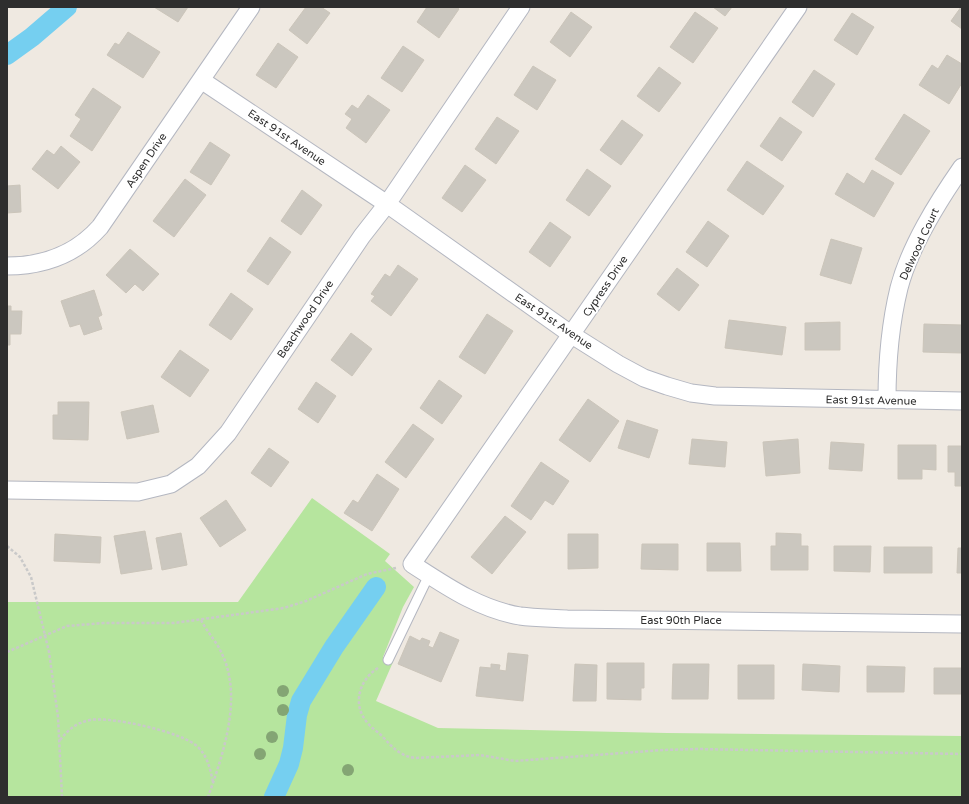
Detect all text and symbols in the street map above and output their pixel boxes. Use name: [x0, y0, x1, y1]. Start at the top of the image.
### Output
street label: East 91st Avenue: [245, 107, 328, 168]
street label: Aspen Drive: [123, 130, 170, 190]
street label: Delwood Court: [897, 206, 942, 282]
street label: Cypress Drive: [580, 253, 631, 319]
street label: Beachwood Drive: [274, 278, 336, 361]
street label: East 91st Avenue: [512, 291, 595, 352]
street label: East 91st Avenue: [825, 393, 917, 408]
street label: East 90th Place: [640, 614, 722, 627]

